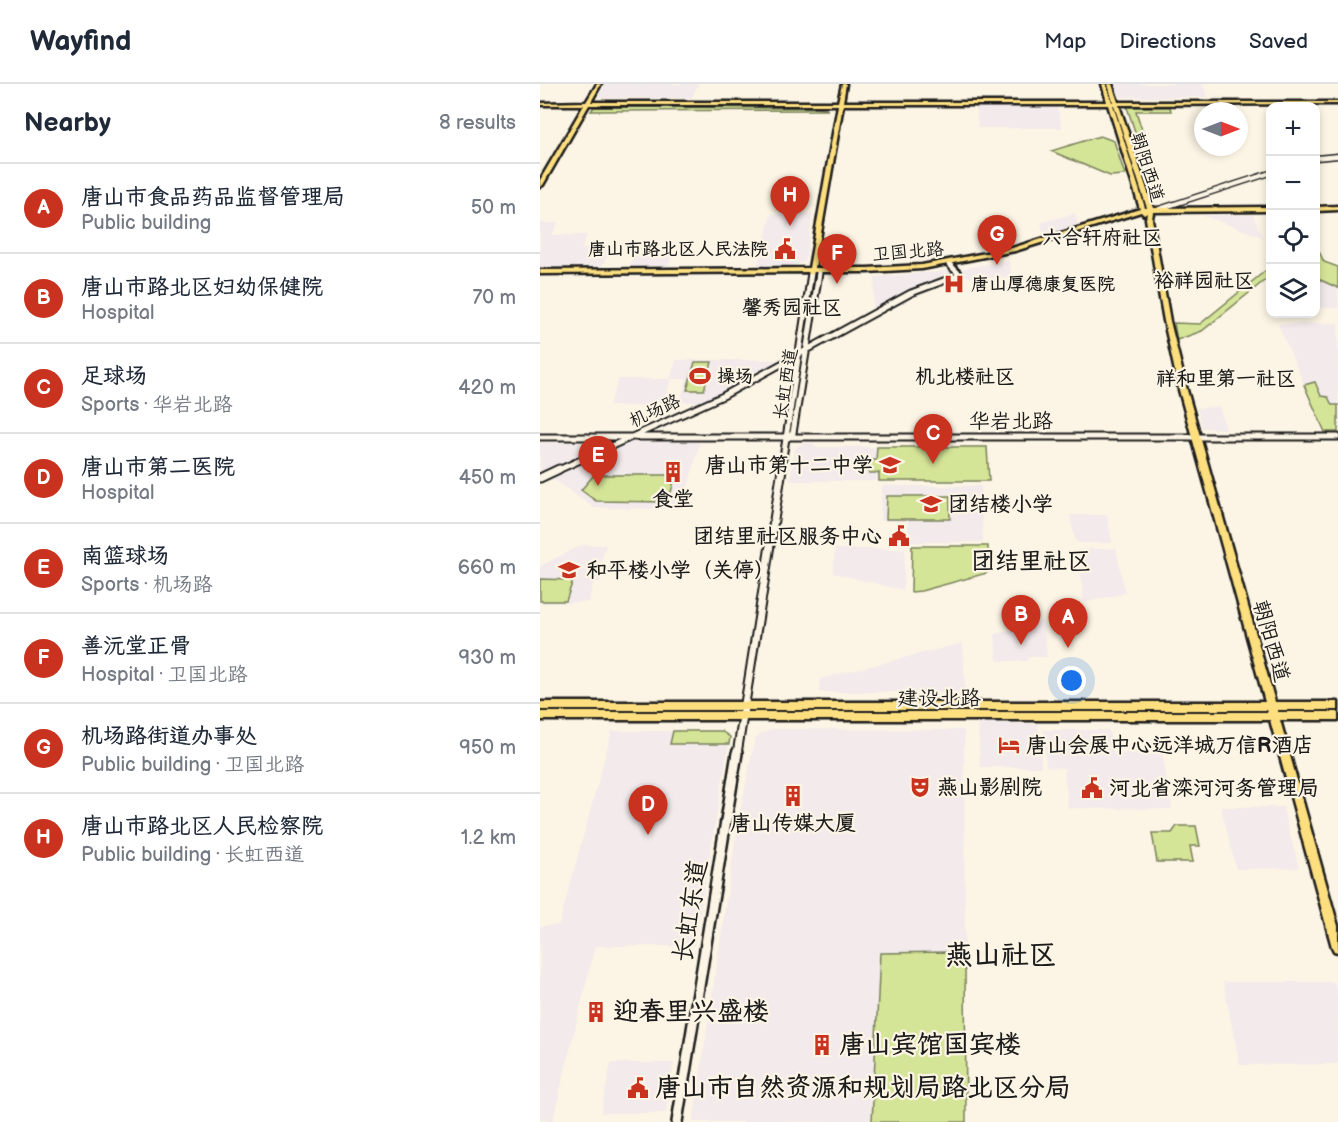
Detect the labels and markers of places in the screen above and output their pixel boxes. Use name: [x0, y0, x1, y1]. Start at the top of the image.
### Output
pin: H: [770, 176, 810, 226]
pin: G: [978, 216, 1016, 265]
pin: F: [818, 234, 856, 284]
public building icon: 唐山市路北区人民法院: [773, 237, 797, 261]
place label: 唐山市路北区人民法院: [588, 239, 768, 260]
hospital icon: 唐山厚德康复医院: [942, 272, 966, 296]
place label: 唐山厚德康复医院: [971, 274, 1115, 295]
sports icon: 操场: [688, 364, 712, 388]
place label: 操场: [717, 366, 753, 387]
pin: C: [914, 414, 952, 464]
pin: E: [578, 436, 618, 486]
place label: 唐山市第十二中学: [705, 453, 873, 478]
school or university icon: 唐山市第十二中学: [878, 453, 902, 477]
building icon: 食堂: [661, 460, 685, 484]
place label: 食堂: [652, 487, 694, 512]
school or university icon: 团结楼小学: [919, 492, 943, 516]
place label: 团结楼小学: [948, 492, 1053, 517]
place label: 团结里社区服务中心: [693, 524, 882, 549]
public building icon: 团结里社区服务中心: [887, 524, 911, 548]
school or university icon: 和平楼小学（关停）: [557, 558, 581, 582]
place label: 和平楼小学（关停）: [586, 558, 775, 583]
pin: B: [1002, 596, 1040, 645]
pin: A: [1048, 598, 1088, 648]
hotel icon: 唐山会展中心远洋城万信R酒店: [997, 733, 1021, 757]
place label: 唐山会展中心远洋城万信R酒店: [1026, 733, 1313, 758]
theatre icon: 燕山影剧院: [908, 775, 932, 799]
place label: 燕山影剧院: [937, 775, 1042, 800]
public building icon: 河北省滦河河务管理局: [1080, 776, 1104, 800]
place label: 河北省滦河河务管理局: [1109, 776, 1319, 801]
building icon: 唐山传媒大厦: [781, 784, 805, 808]
pin: D: [628, 786, 668, 835]
place label: 唐山传媒大厦: [730, 811, 856, 836]
place label: 迎春里兴盛楼: [613, 997, 769, 1028]
building icon: 迎春里兴盛楼: [584, 1000, 608, 1024]
place label: 唐山宾馆国宾楼: [839, 1030, 1021, 1061]
building icon: 唐山宾馆国宾楼: [810, 1033, 834, 1057]
place label: 唐山市自然资源和规划局路北区分局: [655, 1073, 1071, 1104]
public building icon: 唐山市自然资源和规划局路北区分局: [626, 1076, 650, 1100]

